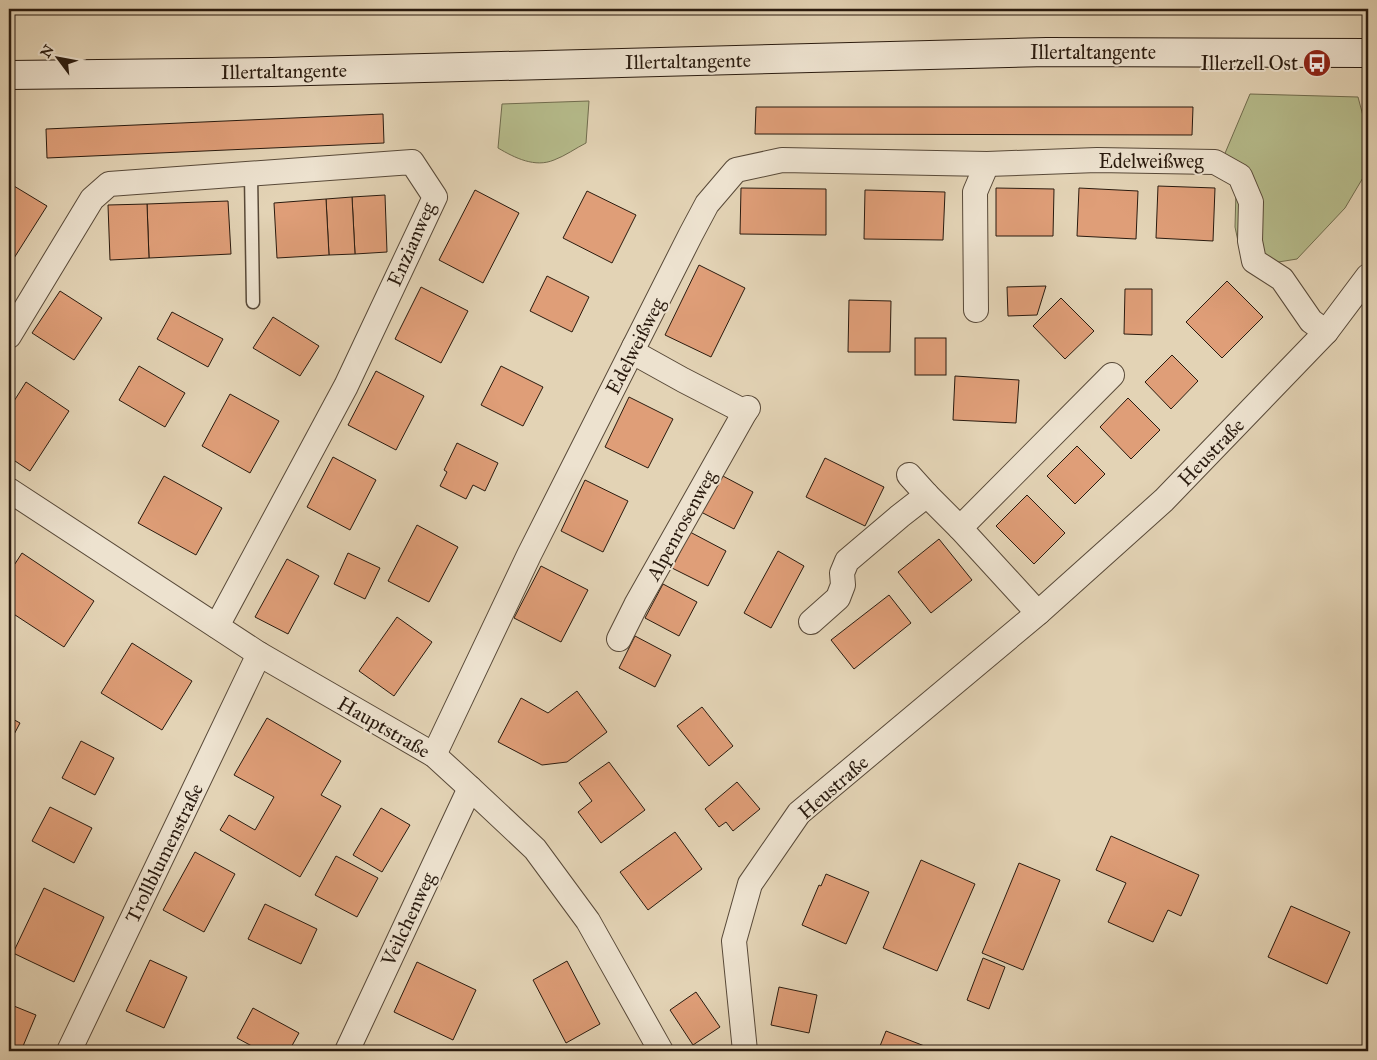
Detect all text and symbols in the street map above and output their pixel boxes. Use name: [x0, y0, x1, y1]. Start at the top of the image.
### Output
north arrow: [32, 32, 82, 82]
street label: Illertaltangente: [1030, 40, 1156, 65]
text: N: [37, 42, 58, 61]
street label: Illertaltangente: [625, 48, 751, 75]
bus stop icon: Illerzell Ost: [1302, 48, 1332, 78]
place label: Illerzell Ost: [1201, 51, 1298, 75]
street label: Illertaltangente: [221, 58, 347, 85]
street label: Edelweißweg: [1098, 149, 1204, 174]
street label: Enzianweg: [382, 198, 441, 290]
street label: Edelweißweg: [600, 293, 671, 399]
street label: Heustraße: [1173, 413, 1249, 491]
street label: Alpenrosenweg: [640, 465, 722, 586]
street label: Hauptstraße: [334, 691, 434, 763]
street label: Heustraße: [793, 750, 873, 824]
street label: Trollblumenstraße: [120, 779, 208, 927]
street label: Veilchenweg: [375, 868, 441, 971]

